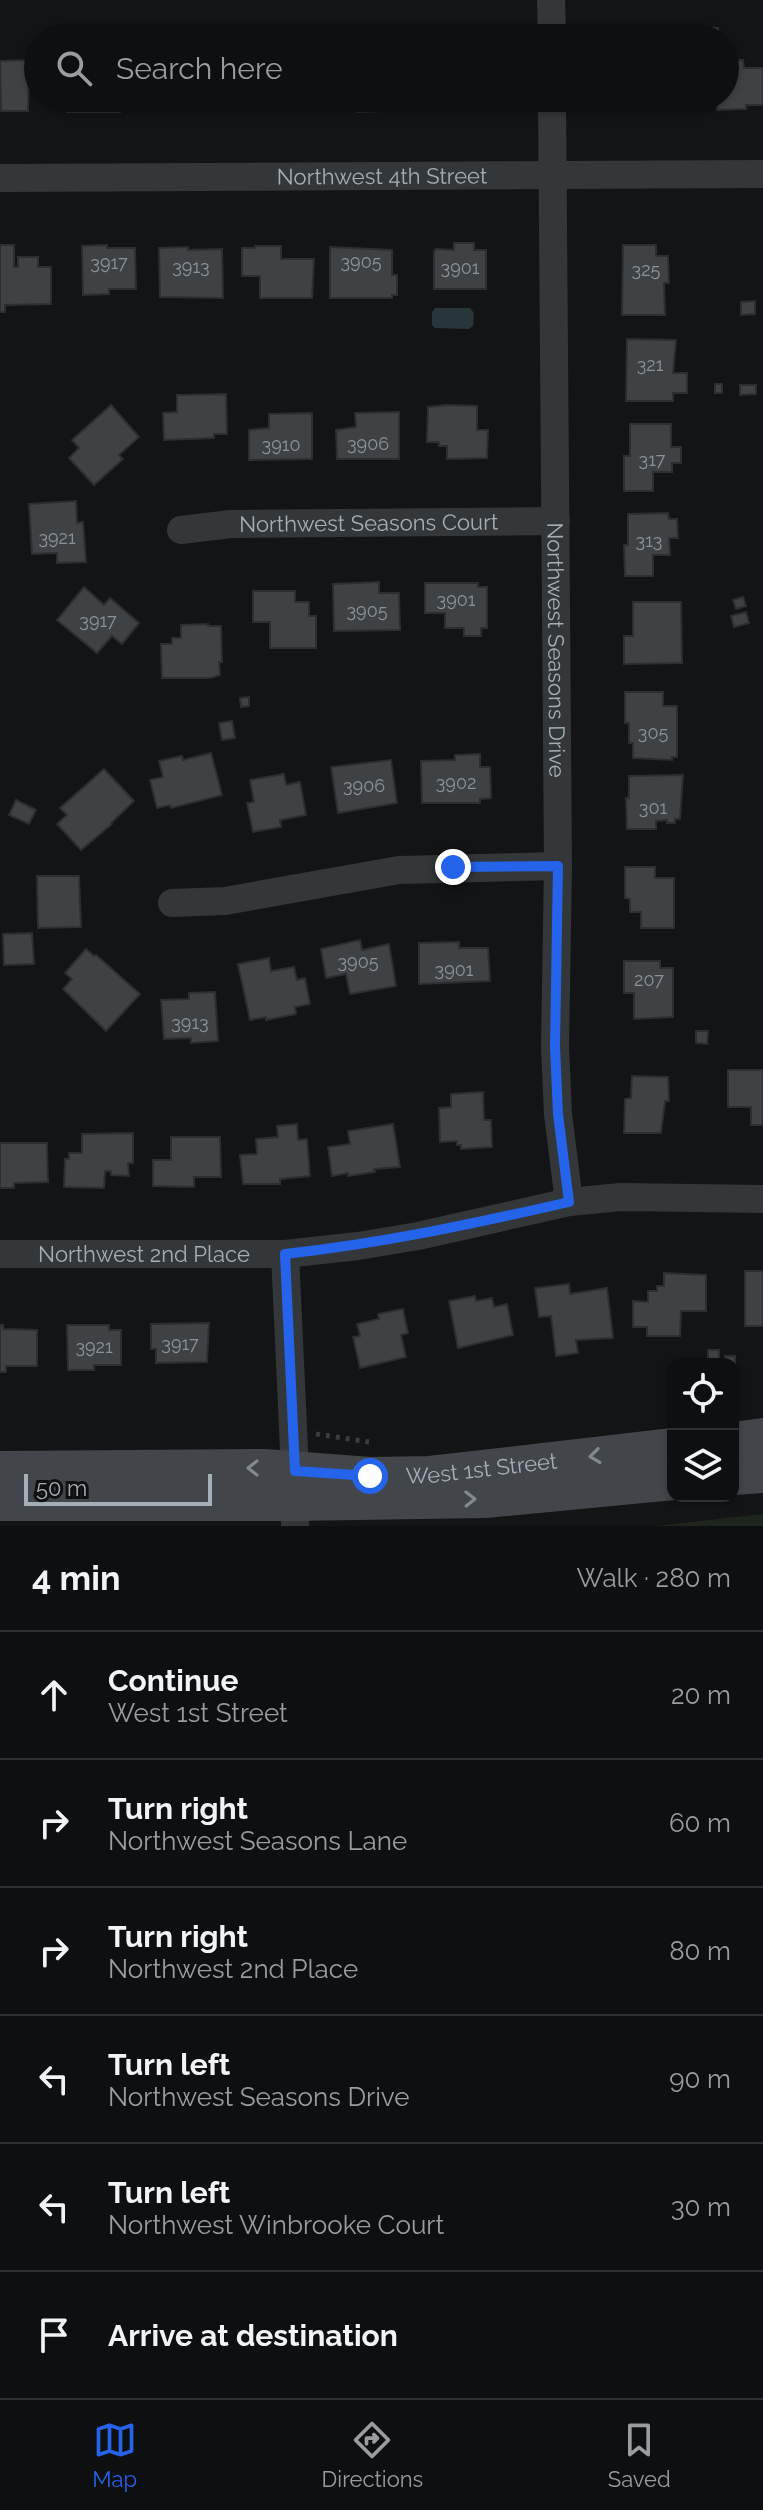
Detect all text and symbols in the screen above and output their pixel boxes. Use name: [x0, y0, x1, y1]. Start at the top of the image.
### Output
search box: [24, 24, 739, 112]
icon: search: [52, 46, 96, 90]
text: Search here: [116, 51, 283, 86]
street label: Northwest 4th Street: [277, 162, 488, 190]
house number: 3905: [341, 251, 382, 272]
house number: 3917: [90, 252, 128, 273]
house number: 3913: [172, 256, 210, 277]
house number: 3901: [441, 257, 480, 278]
house number: 325: [632, 259, 661, 280]
house number: 321: [637, 354, 664, 375]
house number: 3906: [347, 433, 389, 454]
house number: 3910: [262, 434, 300, 455]
house number: 317: [639, 449, 666, 470]
street label: Northwest Seasons Court: [239, 509, 499, 537]
street label: Northwest Seasons Drive: [542, 522, 570, 778]
house number: 3921: [38, 527, 76, 548]
house number: 313: [636, 530, 662, 551]
house number: 3901: [437, 589, 476, 610]
house number: 3905: [347, 600, 388, 621]
house number: 3917: [79, 610, 117, 631]
house number: 305: [638, 722, 668, 743]
house number: 3902: [436, 772, 476, 793]
house number: 3906: [343, 775, 385, 796]
house number: 301: [639, 797, 667, 818]
route end: [435, 849, 471, 885]
house number: 3905: [338, 951, 379, 972]
house number: 3901: [435, 959, 474, 980]
house number: 207: [634, 969, 664, 990]
house number: 3913: [171, 1012, 209, 1033]
street label: Northwest 2nd Place: [38, 1241, 250, 1267]
house number: 3917: [161, 1333, 199, 1354]
house number: 3921: [75, 1336, 113, 1357]
map controls: [667, 1358, 739, 1502]
button: locate: [667, 1358, 739, 1430]
button: layers: [667, 1430, 739, 1502]
street label: West 1st Street: [405, 1447, 559, 1488]
one-way arrow: [589, 1447, 602, 1464]
route start: [352, 1458, 388, 1494]
one-way arrow: [246, 1459, 259, 1477]
scale bar: [24, 1470, 212, 1506]
text: 50 m: [36, 1475, 87, 1501]
one-way arrow: [464, 1490, 477, 1508]
text: 4 min: [32, 1558, 120, 1598]
text: Walk · 280 m: [577, 1563, 731, 1593]
text: Continue: [108, 1663, 239, 1698]
icon: ahead: [32, 1673, 76, 1717]
text: 20 m: [671, 1680, 731, 1710]
text: West 1st Street: [108, 1698, 288, 1728]
text: Turn right: [108, 1791, 248, 1826]
icon: right: [32, 1801, 76, 1845]
text: 60 m: [669, 1808, 731, 1838]
text: Northwest Seasons Lane: [108, 1826, 407, 1856]
text: Turn right: [108, 1919, 248, 1954]
icon: right: [32, 1929, 76, 1973]
text: 80 m: [669, 1936, 731, 1966]
text: Northwest 2nd Place: [108, 1954, 358, 1984]
text: Turn left: [108, 2047, 230, 2082]
icon: left: [32, 2057, 76, 2101]
text: 90 m: [669, 2064, 731, 2094]
text: Northwest Seasons Drive: [108, 2082, 409, 2112]
text: Turn left: [108, 2175, 230, 2210]
icon: left: [32, 2185, 76, 2229]
text: 30 m: [671, 2192, 731, 2222]
text: Northwest Winbrooke Court: [108, 2210, 444, 2240]
icon: arrive: [32, 2313, 76, 2357]
text: Arrive at destination: [108, 2318, 398, 2353]
tab: Map: [92, 2418, 137, 2492]
tab: Directions: [322, 2418, 423, 2492]
tab: Saved: [608, 2418, 671, 2492]

